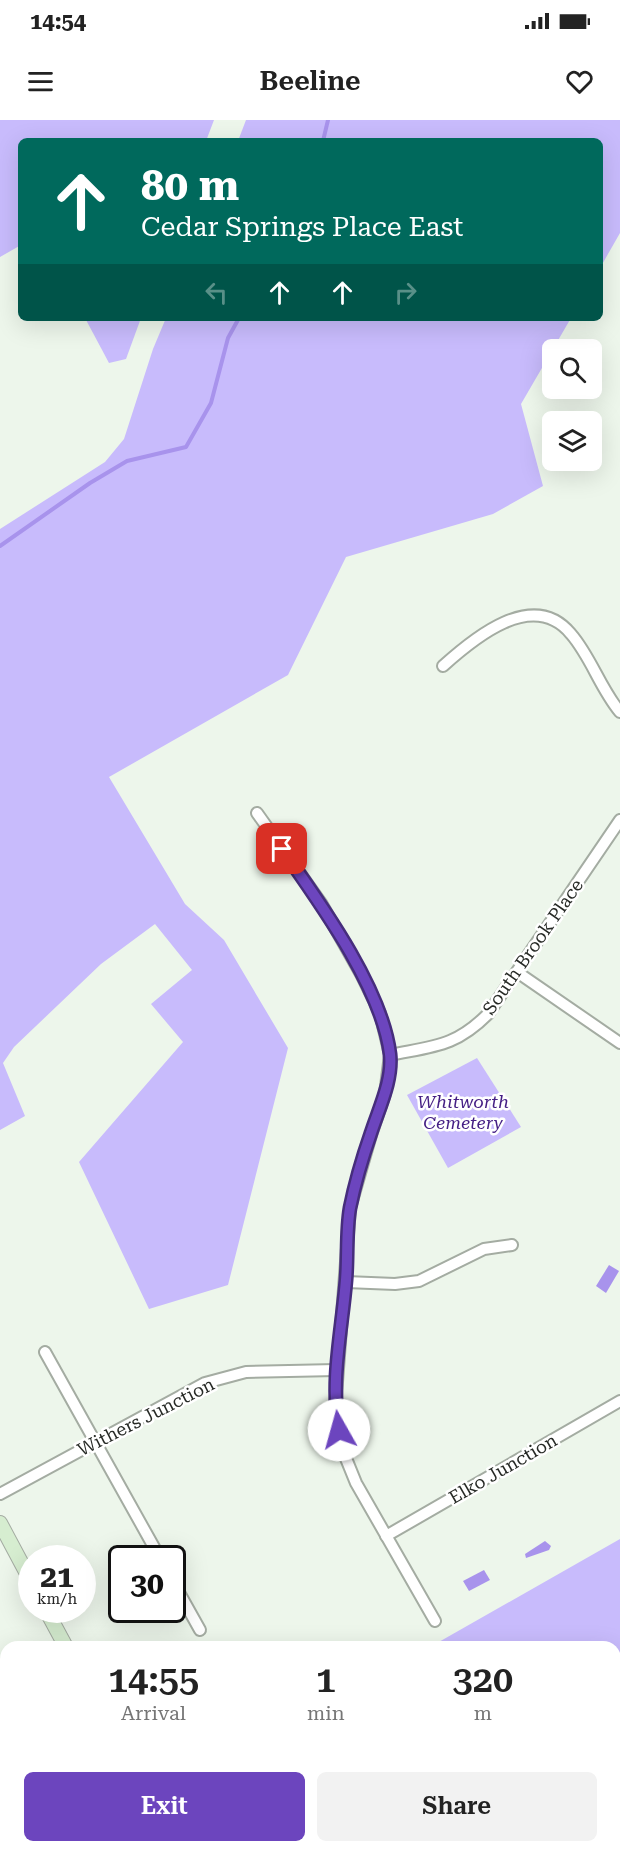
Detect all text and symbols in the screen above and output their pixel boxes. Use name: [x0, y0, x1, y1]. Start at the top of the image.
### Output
text: 14:54: [30, 9, 86, 34]
icon: menu: [24, 65, 57, 98]
text: Beeline: [259, 65, 361, 97]
icon: heart: [563, 65, 596, 98]
text: 80 m: [141, 161, 239, 210]
icon: ahead: [42, 162, 120, 240]
text: Cedar Springs Place East: [141, 211, 463, 243]
icon: left: [200, 276, 233, 309]
icon: ahead: [263, 276, 296, 309]
icon: ahead: [326, 276, 359, 309]
icon: right: [389, 276, 422, 309]
map controls: [542, 339, 602, 471]
button: search: [542, 339, 602, 399]
button: layers: [542, 411, 602, 471]
pin: [256, 823, 307, 874]
icon: arrive: [265, 832, 298, 865]
street label: South Brook Place: [478, 875, 587, 1018]
park label: Whitworth Cemetery: [417, 1091, 509, 1133]
street label: Withers Junction: [74, 1373, 218, 1460]
position arrow: [307, 1398, 371, 1462]
street label: Elko Junction: [445, 1429, 561, 1508]
speed limit sign: 30: [108, 1545, 186, 1623]
text: 21: [40, 1559, 74, 1594]
text: km/h: [37, 1590, 77, 1608]
text: 14:55: [108, 1659, 199, 1701]
text: 1: [316, 1659, 336, 1701]
text: 320: [453, 1659, 513, 1701]
text: Arrival: [121, 1701, 186, 1725]
text: min: [307, 1701, 345, 1725]
text: m: [474, 1701, 492, 1725]
button: Exit: [24, 1772, 305, 1841]
button: Share: [317, 1772, 597, 1841]

